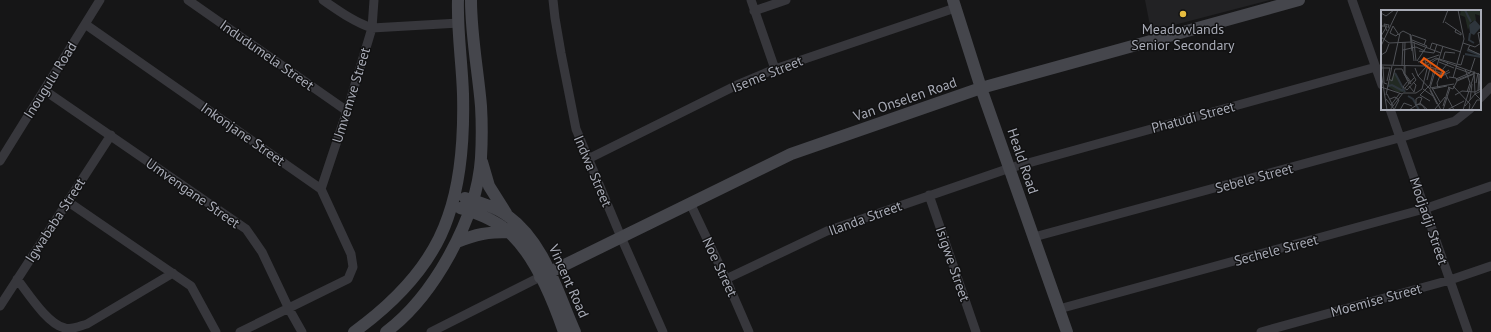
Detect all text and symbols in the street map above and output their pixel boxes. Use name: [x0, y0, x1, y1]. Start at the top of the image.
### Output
marker: Meadowlands Senior Secondary: [1178, 9, 1188, 19]
inset map: [1381, 10, 1481, 110]
street label: Indudumela Street: [216, 16, 318, 94]
place label: Meadowlands Senior Secondary: [1131, 20, 1235, 54]
street label: Inougulu Road: [19, 38, 81, 122]
street label: Umvemve Street: [328, 45, 374, 145]
street label: Iseme Street: [729, 52, 805, 96]
street label: Van Onselen Road: [850, 73, 959, 125]
street label: Phatudi Street: [1149, 97, 1237, 137]
street label: Inkonjane Street: [198, 98, 289, 170]
street label: Heald Road: [1003, 126, 1043, 196]
street label: Indwa Street: [570, 133, 616, 210]
street label: Umvengane Street: [143, 154, 244, 232]
street label: Sebele Street: [1213, 159, 1295, 197]
street label: Igwababa Street: [21, 174, 89, 266]
street label: Modjadji Street: [1406, 175, 1452, 267]
street label: Ilanda Street: [826, 196, 904, 240]
street label: Isigwe Street: [932, 224, 974, 304]
street label: Sechele Street: [1232, 230, 1320, 270]
street label: Noe Street: [698, 234, 742, 300]
street label: Vincent Road: [544, 241, 593, 320]
street label: Moemise Street: [1329, 279, 1424, 321]

